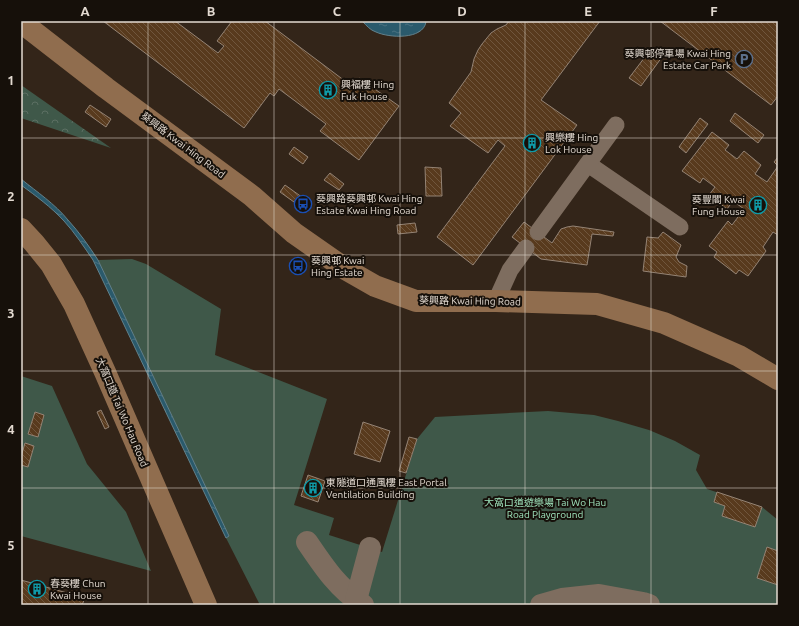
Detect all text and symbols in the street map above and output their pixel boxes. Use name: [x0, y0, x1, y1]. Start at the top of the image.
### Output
text: A: [80, 4, 90, 18]
text: B: [207, 4, 216, 18]
text: C: [333, 4, 342, 18]
text: D: [457, 4, 467, 18]
text: E: [584, 4, 592, 18]
text: F: [710, 4, 718, 18]
place label: 葵興邨停車場 Kwai Hing Estate Car Park: [625, 48, 731, 71]
parking icon: 葵興邨停車場 Kwai Hing Estate Car Park: [734, 49, 754, 69]
text: 1: [7, 73, 15, 87]
place label: 興福樓 Hing Fuk House: [341, 79, 394, 102]
building icon: 興福樓 Hing Fuk House: [318, 80, 338, 100]
street label: 葵興路 Kwai Hing Road: [139, 110, 227, 180]
place label: 興樂樓 Hing Lok House: [545, 132, 598, 155]
building icon: 興樂樓 Hing Lok House: [522, 133, 542, 153]
text: 2: [7, 189, 15, 203]
place label: 葵興路葵興邨 Kwai Hing Estate Kwai Hing Road: [316, 193, 422, 216]
bus stop icon: 葵興路葵興邨 Kwai Hing Estate Kwai Hing Road: [293, 194, 313, 214]
place label: 葵豐閣 Kwai Fung House: [692, 194, 745, 217]
building icon: 葵豐閣 Kwai Fung House: [748, 195, 768, 215]
place label: 葵興邨 Kwai Hing Estate: [311, 255, 364, 278]
bus stop icon: 葵興邨 Kwai Hing Estate: [288, 256, 308, 276]
street label: 葵興路 Kwai Hing Road: [419, 295, 521, 307]
text: 3: [7, 306, 15, 320]
street label: 大窩口道 Tai Wo Hau Road: [94, 356, 150, 468]
text: 4: [7, 422, 15, 436]
place label: 東隧道口通風樓 East Portal Ventilation Building: [326, 477, 447, 500]
building icon: 東隧道口通風樓 East Portal Ventilation Building: [303, 478, 323, 498]
park label: 大窩口道遊樂場 Tai Wo Hau Road Playground: [484, 497, 606, 520]
text: 5: [7, 538, 15, 552]
place label: 春葵樓 Chun Kwai House: [50, 578, 106, 601]
building icon: 春葵樓 Chun Kwai House: [27, 579, 47, 599]

